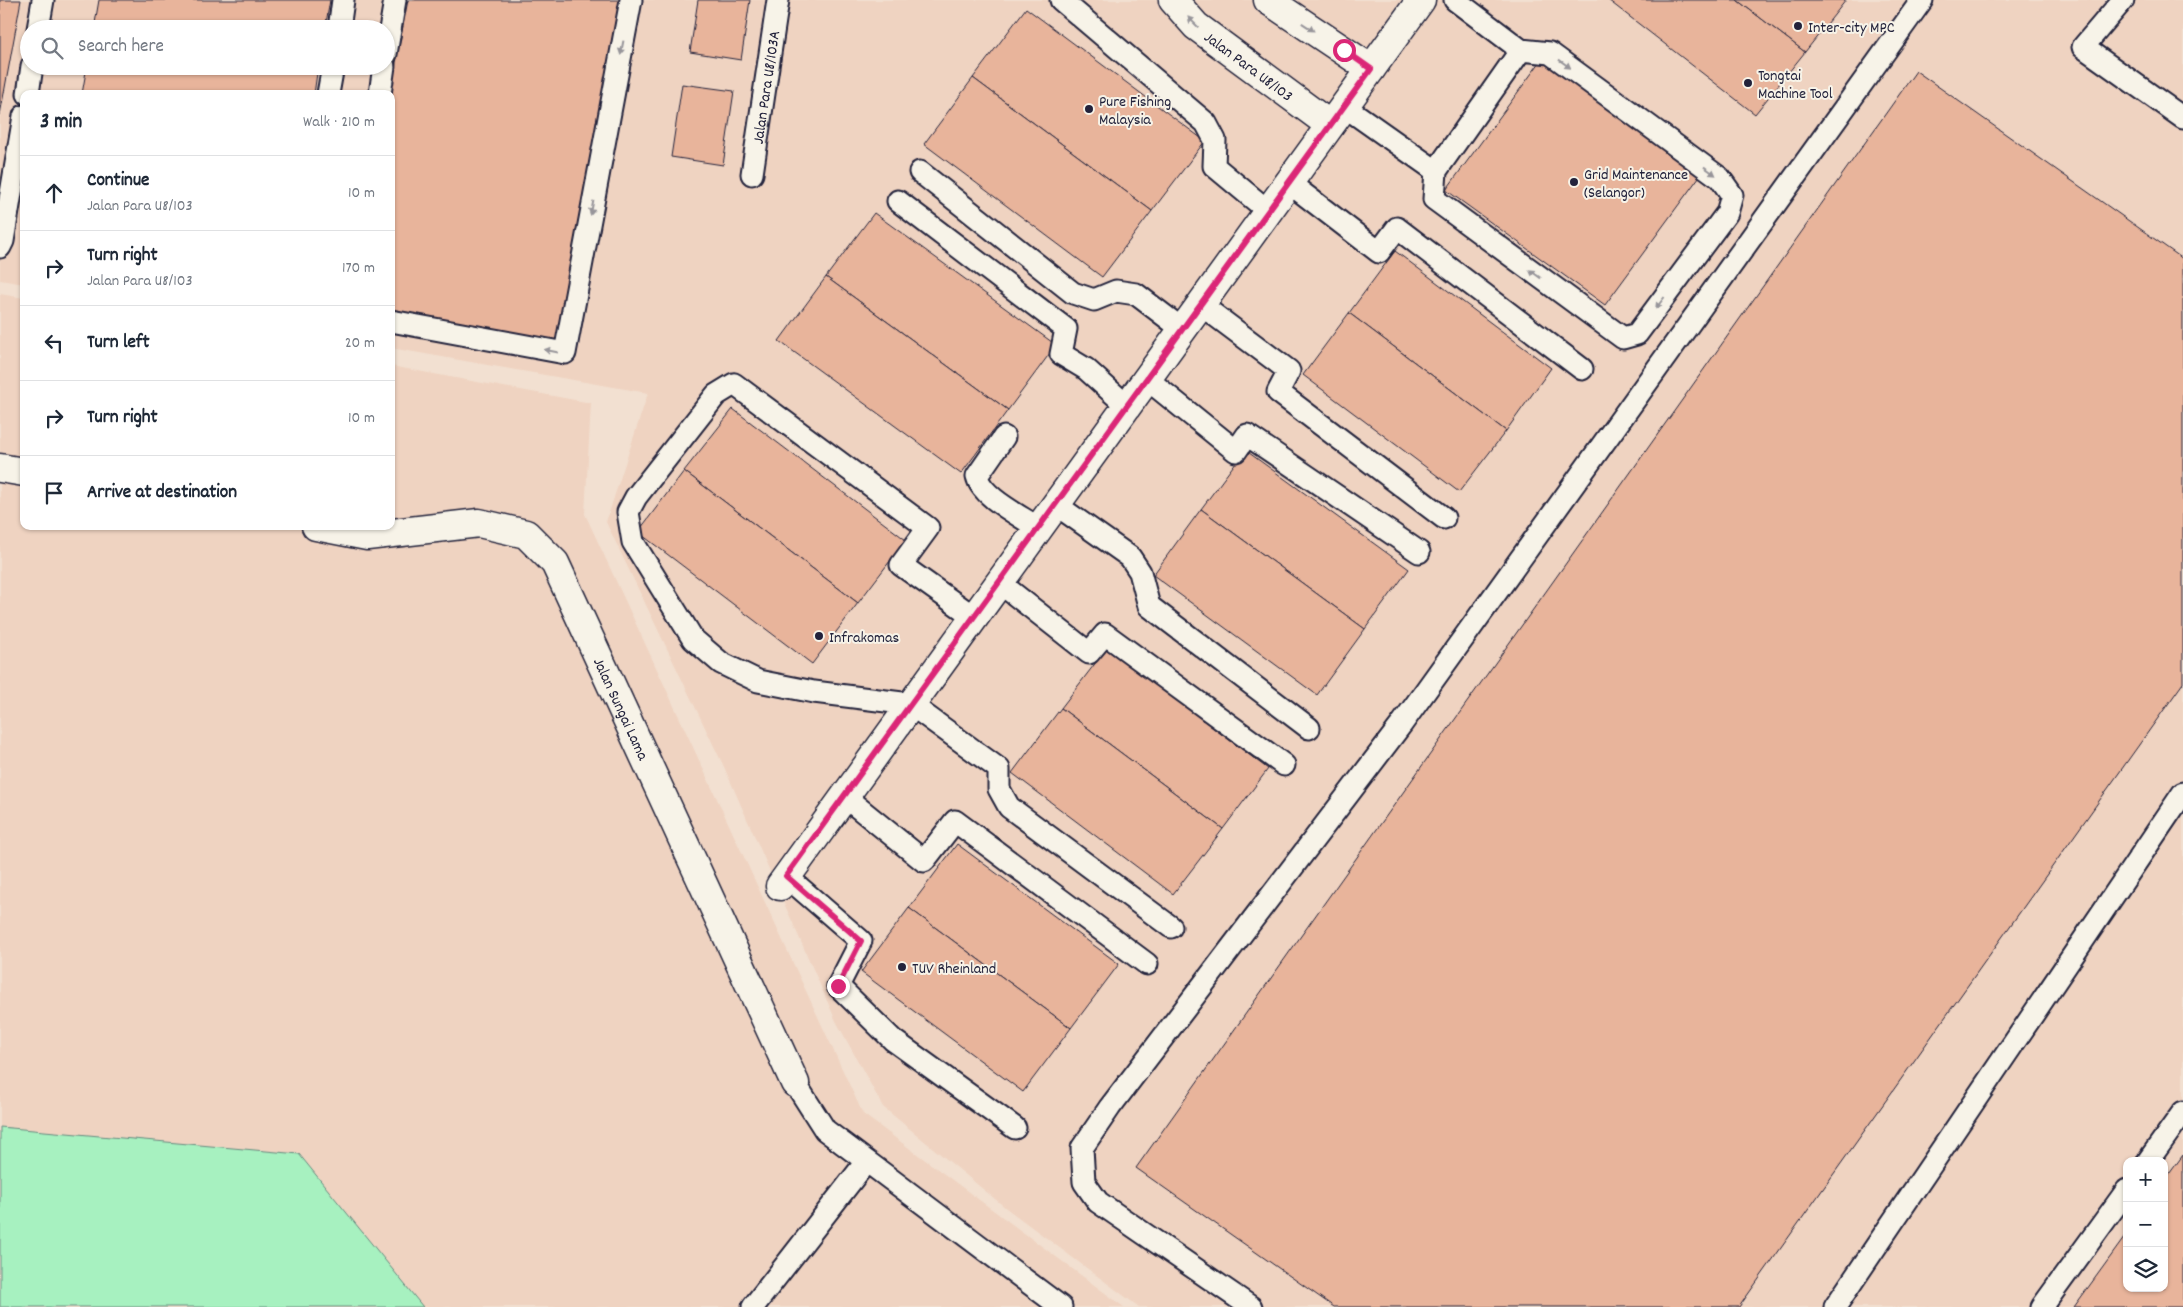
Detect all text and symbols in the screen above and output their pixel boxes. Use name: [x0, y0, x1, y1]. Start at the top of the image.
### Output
one-way arrow: [1188, 17, 1200, 29]
place label: Inter-city MPC: [1808, 17, 1895, 40]
search box: [20, 20, 395, 75]
marker: Inter-city MPC: [1792, 20, 1804, 32]
one-way arrow: [1302, 22, 1315, 32]
street label: Jalan Para U8/103: [1198, 27, 1297, 108]
street label: Jalan Para U8/103A: [748, 29, 787, 146]
icon: search: [38, 34, 66, 62]
text: Search here: [78, 34, 164, 61]
route start: [1333, 39, 1356, 62]
one-way arrow: [618, 40, 626, 56]
one-way arrow: [1559, 59, 1572, 69]
place label: Tongtai Machine Tool: [1758, 65, 1833, 106]
marker: Tongtai Machine Tool: [1742, 77, 1754, 89]
place label: Pure Fishing Malaysia: [1099, 91, 1171, 132]
marker: Pure Fishing Malaysia: [1083, 103, 1095, 115]
text: 3 min: [40, 108, 82, 138]
text: Walk · 210 m: [303, 111, 375, 134]
place label: Grid Maintenance (Selangor): [1584, 164, 1688, 205]
one-way arrow: [1703, 166, 1716, 177]
text: Continue: [87, 168, 149, 195]
marker: Grid Maintenance (Selangor): [1568, 176, 1580, 188]
icon: ahead: [40, 179, 68, 207]
text: 10 m: [348, 182, 375, 205]
text: Jalan Para U8/103: [87, 195, 193, 218]
one-way arrow: [588, 200, 596, 216]
text: Turn right: [87, 243, 158, 270]
icon: right: [40, 254, 68, 282]
text: 170 m: [342, 257, 375, 280]
one-way arrow: [1529, 268, 1542, 279]
text: Jalan Para U8/103: [87, 270, 193, 293]
one-way arrow: [1655, 296, 1665, 310]
icon: left: [40, 329, 68, 357]
text: Turn left: [87, 330, 150, 357]
text: 20 m: [345, 332, 375, 355]
one-way arrow: [542, 346, 558, 354]
icon: right: [40, 404, 68, 432]
text: Turn right: [87, 405, 158, 432]
text: 10 m: [348, 407, 375, 430]
icon: arrive: [40, 479, 68, 507]
text: Arrive at destination: [87, 480, 237, 507]
place label: Infrakomas: [829, 627, 900, 650]
marker: Infrakomas: [813, 630, 825, 642]
street label: Jalan Sungai Lama: [586, 654, 654, 765]
place label: TUV Rheinland: [912, 958, 996, 981]
marker: TUV Rheinland: [896, 961, 908, 973]
route end: [827, 975, 850, 998]
map controls: [2123, 1157, 2168, 1292]
button: +: [2123, 1157, 2168, 1202]
button: −: [2123, 1202, 2168, 1247]
button: layers: [2123, 1247, 2168, 1292]

